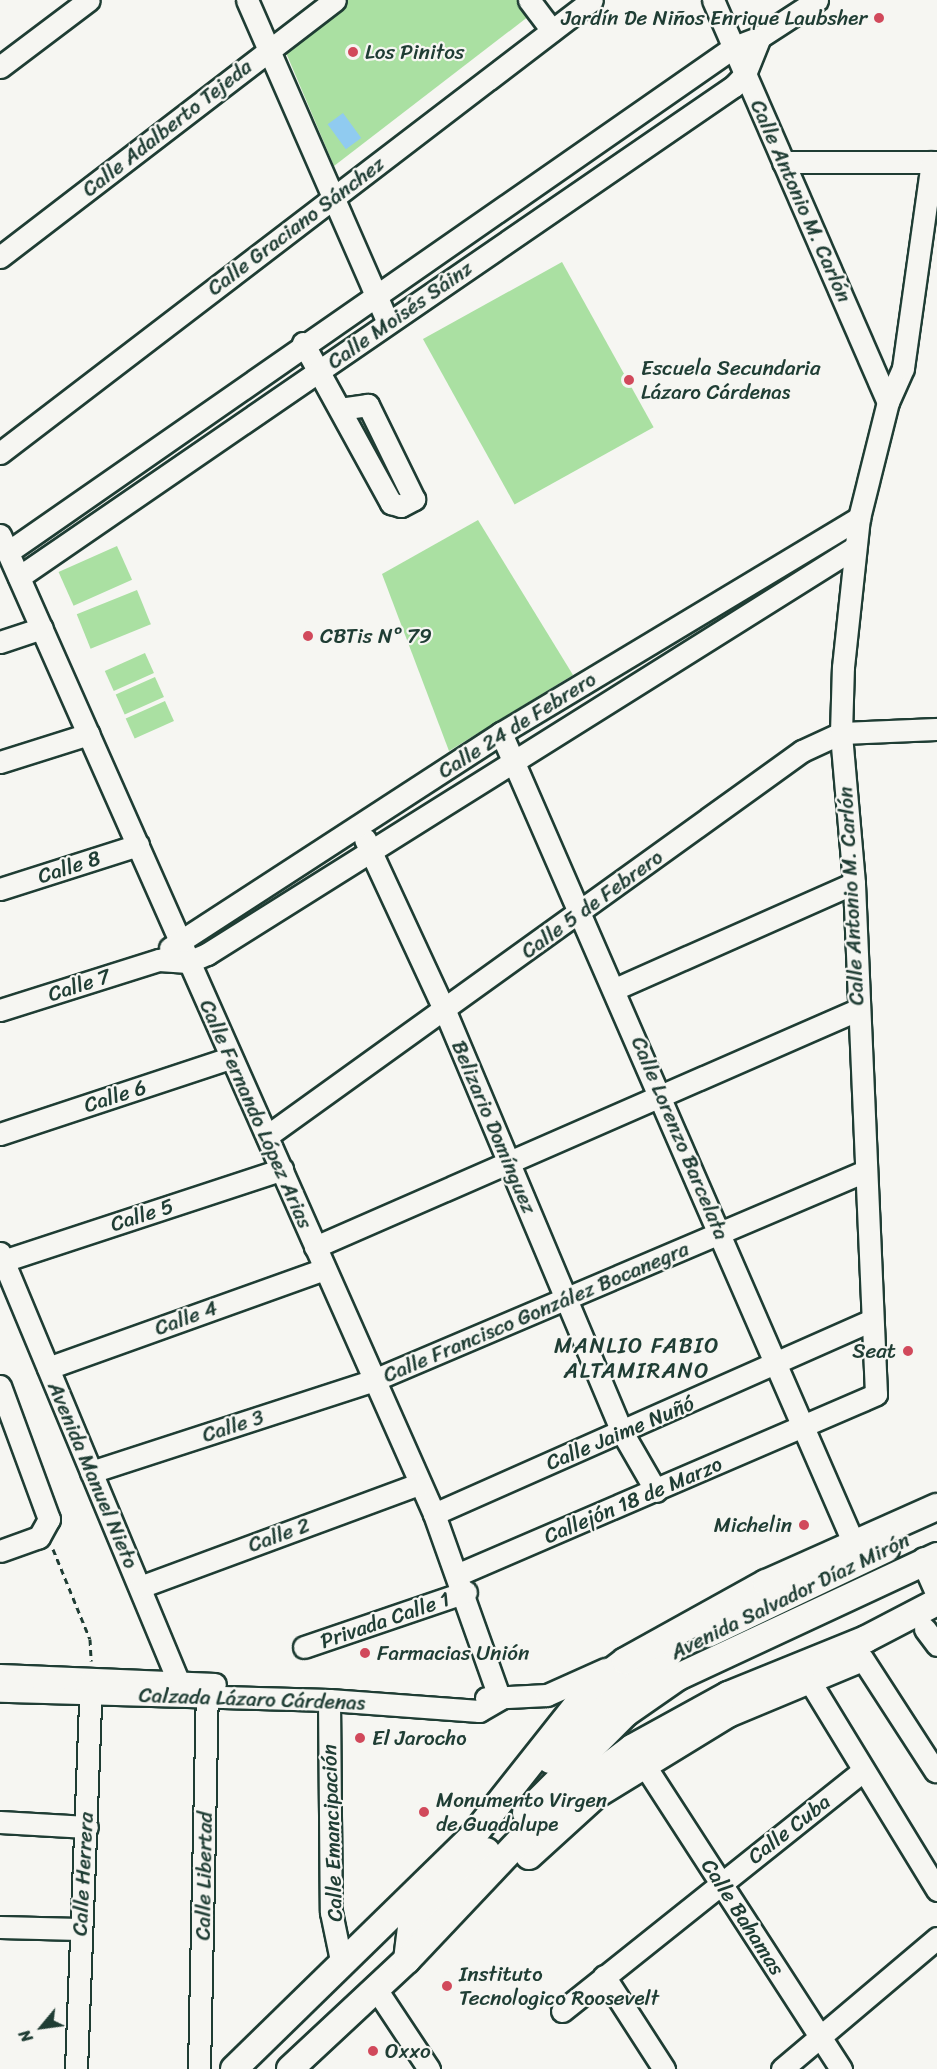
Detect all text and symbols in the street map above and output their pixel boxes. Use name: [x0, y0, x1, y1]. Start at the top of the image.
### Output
place label: Jardín De Niños Enrique Laubsher: [561, 5, 867, 31]
marker: Jardín De Niños Enrique Laubsher: [872, 11, 886, 25]
place label: Los Pinitos: [365, 39, 464, 65]
marker: Los Pinitos: [346, 45, 360, 59]
street label: Calle Adalberto Tejeda: [77, 54, 257, 202]
street label: Calle Antonio M. Carlón: [745, 96, 857, 306]
street label: Calle Graciano Sánchez: [202, 151, 390, 301]
street label: Calle Moisés Sáinz: [322, 255, 478, 375]
place label: Escuela Secundaria Lázaro Cárdenas: [641, 355, 820, 405]
marker: Escuela Secundaria Lázaro Cárdenas: [622, 373, 636, 387]
place label: CBTis N° 79: [320, 623, 432, 649]
marker: CBTis N° 79: [301, 629, 315, 643]
street label: Calle 24 de Febrero: [433, 666, 601, 784]
street label: Calle Antonio M. Carlón: [833, 786, 869, 1006]
street label: Calle 5 de Febrero: [516, 844, 668, 964]
street label: Calle 8: [34, 845, 104, 889]
street label: Calle 7: [45, 963, 113, 1007]
street label: Calle Fernando López Arias: [194, 995, 318, 1233]
street label: Calle Lorenzo Barcelata: [626, 1032, 734, 1244]
street label: Belizario Domínguez: [446, 1037, 542, 1217]
street label: Calle 6: [81, 1074, 149, 1118]
street label: Calle 5: [107, 1193, 177, 1237]
street label: Calle Francisco González Bocanegra: [379, 1236, 693, 1388]
street label: Calle 4: [151, 1295, 221, 1341]
district label: MANLIO FABIO ALTAMIRANO: [556, 1332, 718, 1384]
place label: Seat: [852, 1338, 896, 1364]
marker: Seat: [901, 1344, 915, 1358]
street label: Avenida Manuel Nieto: [42, 1378, 144, 1572]
street label: Calle Jaime Nuñó: [543, 1391, 697, 1475]
street label: Calle 3: [199, 1404, 267, 1448]
street label: Callejón 18 de Marzo: [540, 1451, 726, 1549]
street label: Calle 2: [245, 1512, 313, 1558]
place label: Michelin: [714, 1512, 792, 1538]
marker: Michelin: [797, 1518, 811, 1532]
street label: Avenida Salvador Díaz Mirón: [667, 1527, 913, 1665]
street label: Privada Calle 1: [317, 1586, 453, 1654]
place label: Farmacias Unión: [377, 1640, 529, 1666]
marker: Farmacias Unión: [358, 1646, 372, 1660]
street label: Calzada Lázaro Cárdenas: [137, 1682, 367, 1716]
place label: El Jarocho: [372, 1725, 467, 1751]
marker: El Jarocho: [353, 1731, 367, 1745]
street label: Calle Emancipación: [316, 1744, 348, 1922]
place label: Monumento Virgen de Guadalupe: [436, 1787, 609, 1837]
street label: Calle Cuba: [743, 1789, 835, 1869]
marker: Monumento Virgen de Guadalupe: [417, 1805, 431, 1819]
street label: Calle Herrera: [67, 1811, 99, 1937]
street label: Calle Libertad: [190, 1812, 218, 1940]
street label: Calle Bahamas: [696, 1855, 790, 1979]
place label: Instituto Tecnologico Roosevelt: [459, 1961, 661, 2011]
marker: Instituto Tecnologico Roosevelt: [440, 1979, 454, 1993]
north arrow: [12, 1997, 72, 2057]
text: N: [10, 2024, 41, 2048]
place label: Oxxo: [385, 2038, 431, 2064]
marker: Oxxo: [366, 2044, 380, 2058]

